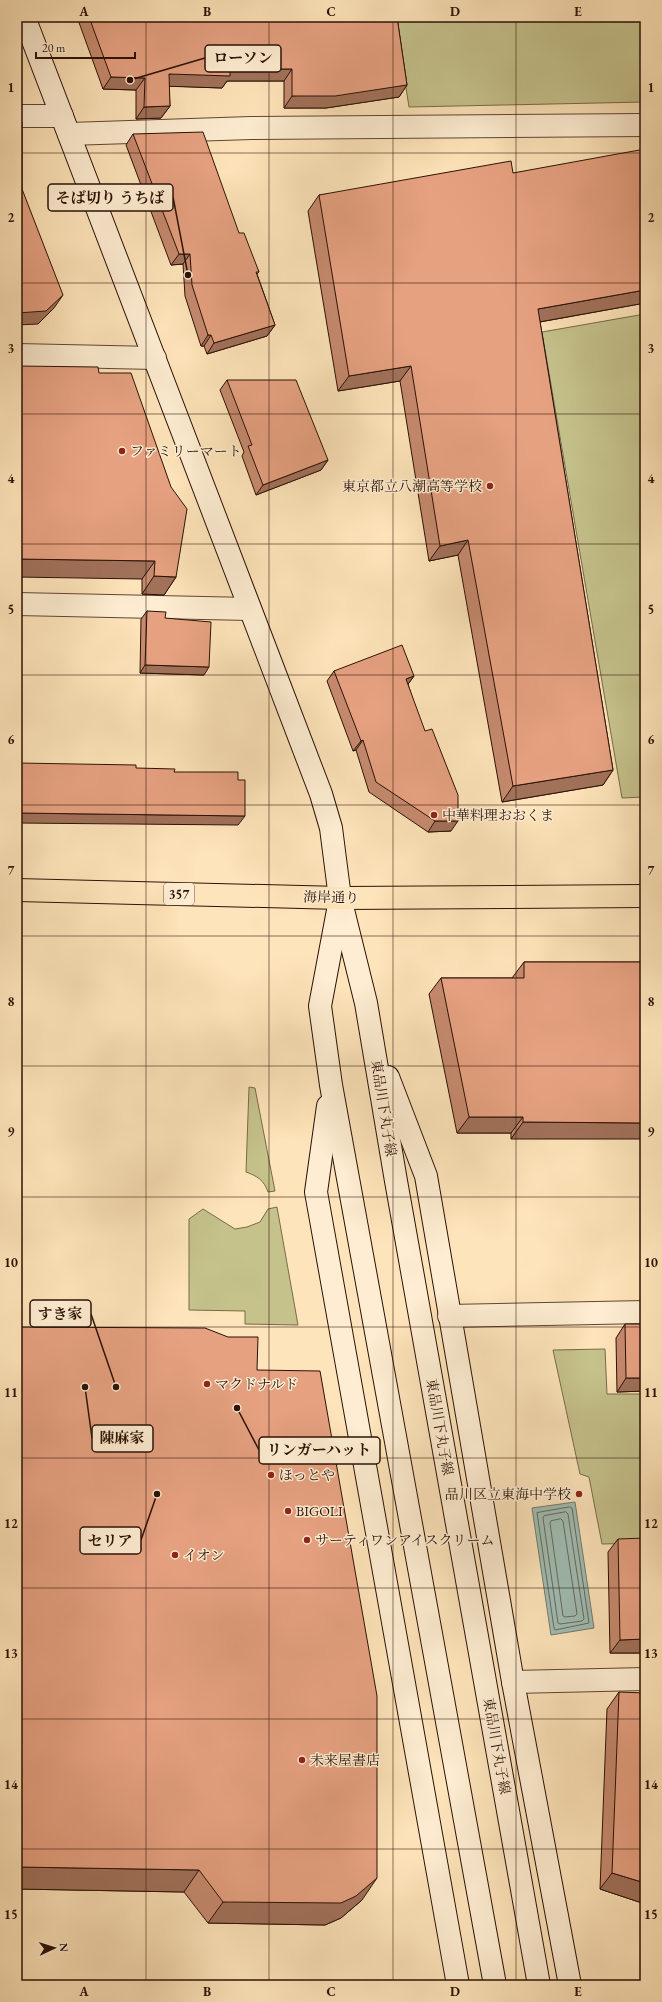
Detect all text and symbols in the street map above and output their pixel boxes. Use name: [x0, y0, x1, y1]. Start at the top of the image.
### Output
text: A: [78, 3, 89, 20]
text: B: [203, 3, 211, 20]
text: C: [326, 3, 336, 20]
text: D: [450, 3, 460, 20]
text: E: [574, 3, 582, 20]
scale bar: [36, 34, 135, 60]
text: 20 m: [42, 40, 66, 56]
callout: ローソン: [205, 45, 281, 72]
text: ローソン: [213, 48, 273, 67]
text: 1: [8, 79, 15, 96]
text: 1: [648, 79, 655, 96]
callout: そば切り うちば: [48, 184, 173, 211]
text: そば切り うちば: [56, 188, 165, 207]
text: 2: [8, 209, 15, 226]
text: 2: [648, 209, 655, 226]
text: 3: [8, 340, 15, 357]
text: 3: [648, 340, 655, 357]
place label: ファミリーマート: [130, 442, 242, 460]
marker: ファミリーマート: [117, 446, 127, 456]
text: 4: [8, 470, 15, 487]
text: 4: [648, 470, 655, 487]
place label: 東京都立八潮高等学校: [342, 477, 482, 495]
marker: 東京都立八潮高等学校: [485, 481, 495, 491]
text: 5: [8, 601, 14, 618]
text: 5: [648, 601, 654, 618]
text: 6: [8, 731, 15, 748]
text: 6: [648, 731, 655, 748]
place label: 中華料理おおくま: [442, 806, 554, 824]
marker: 中華料理おおくま: [429, 810, 439, 820]
text: 7: [8, 862, 15, 879]
text: 7: [648, 862, 655, 879]
road number: 357: [164, 883, 194, 905]
street label: 海岸通り: [303, 888, 359, 906]
text: 8: [8, 993, 15, 1010]
text: 8: [648, 993, 655, 1010]
street label: 東品川下丸子線: [367, 1058, 401, 1158]
text: 9: [8, 1123, 15, 1140]
text: 9: [648, 1123, 655, 1140]
text: 10: [4, 1254, 18, 1271]
text: 10: [644, 1254, 658, 1271]
callout: すき家: [30, 1300, 91, 1327]
text: すき家: [37, 1304, 83, 1323]
place label: マクドナルド: [215, 1375, 298, 1393]
street label: 東品川下丸子線: [423, 1377, 457, 1477]
marker: マクドナルド: [202, 1379, 212, 1389]
text: 11: [4, 1384, 18, 1401]
text: 11: [644, 1384, 658, 1401]
callout: 陳麻家: [92, 1425, 153, 1452]
text: 陳麻家: [99, 1428, 145, 1447]
callout: リンガーハット: [259, 1437, 380, 1464]
text: リンガーハット: [267, 1440, 371, 1459]
place label: ほっとや: [279, 1466, 335, 1484]
marker: ほっとや: [266, 1470, 276, 1480]
place label: 品川区立東海中学校: [445, 1485, 571, 1503]
marker: 品川区立東海中学校: [574, 1489, 584, 1499]
place label: BIGOLI: [296, 1502, 343, 1520]
marker: BIGOLI: [283, 1506, 293, 1516]
text: 12: [4, 1515, 18, 1532]
text: 12: [644, 1515, 658, 1532]
callout: セリア: [80, 1527, 141, 1554]
text: セリア: [87, 1531, 133, 1550]
place label: サーティワンアイスクリーム: [315, 1531, 494, 1549]
marker: サーティワンアイスクリーム: [302, 1535, 312, 1545]
place label: イオン: [183, 1546, 225, 1564]
marker: イオン: [170, 1550, 180, 1560]
text: 13: [4, 1645, 18, 1662]
text: 13: [644, 1645, 658, 1662]
street label: 東品川下丸子線: [480, 1696, 514, 1796]
place label: 未来屋書店: [310, 1751, 380, 1769]
marker: 未来屋書店: [297, 1755, 307, 1765]
text: 14: [4, 1776, 18, 1793]
text: 14: [644, 1776, 658, 1793]
text: 15: [4, 1906, 18, 1923]
text: 15: [644, 1906, 658, 1923]
north arrow: [34, 1928, 74, 1968]
text: N: [57, 1942, 71, 1952]
text: A: [78, 1983, 89, 2000]
text: B: [203, 1983, 211, 2000]
text: C: [326, 1983, 336, 2000]
text: D: [450, 1983, 460, 2000]
text: E: [574, 1983, 582, 2000]

